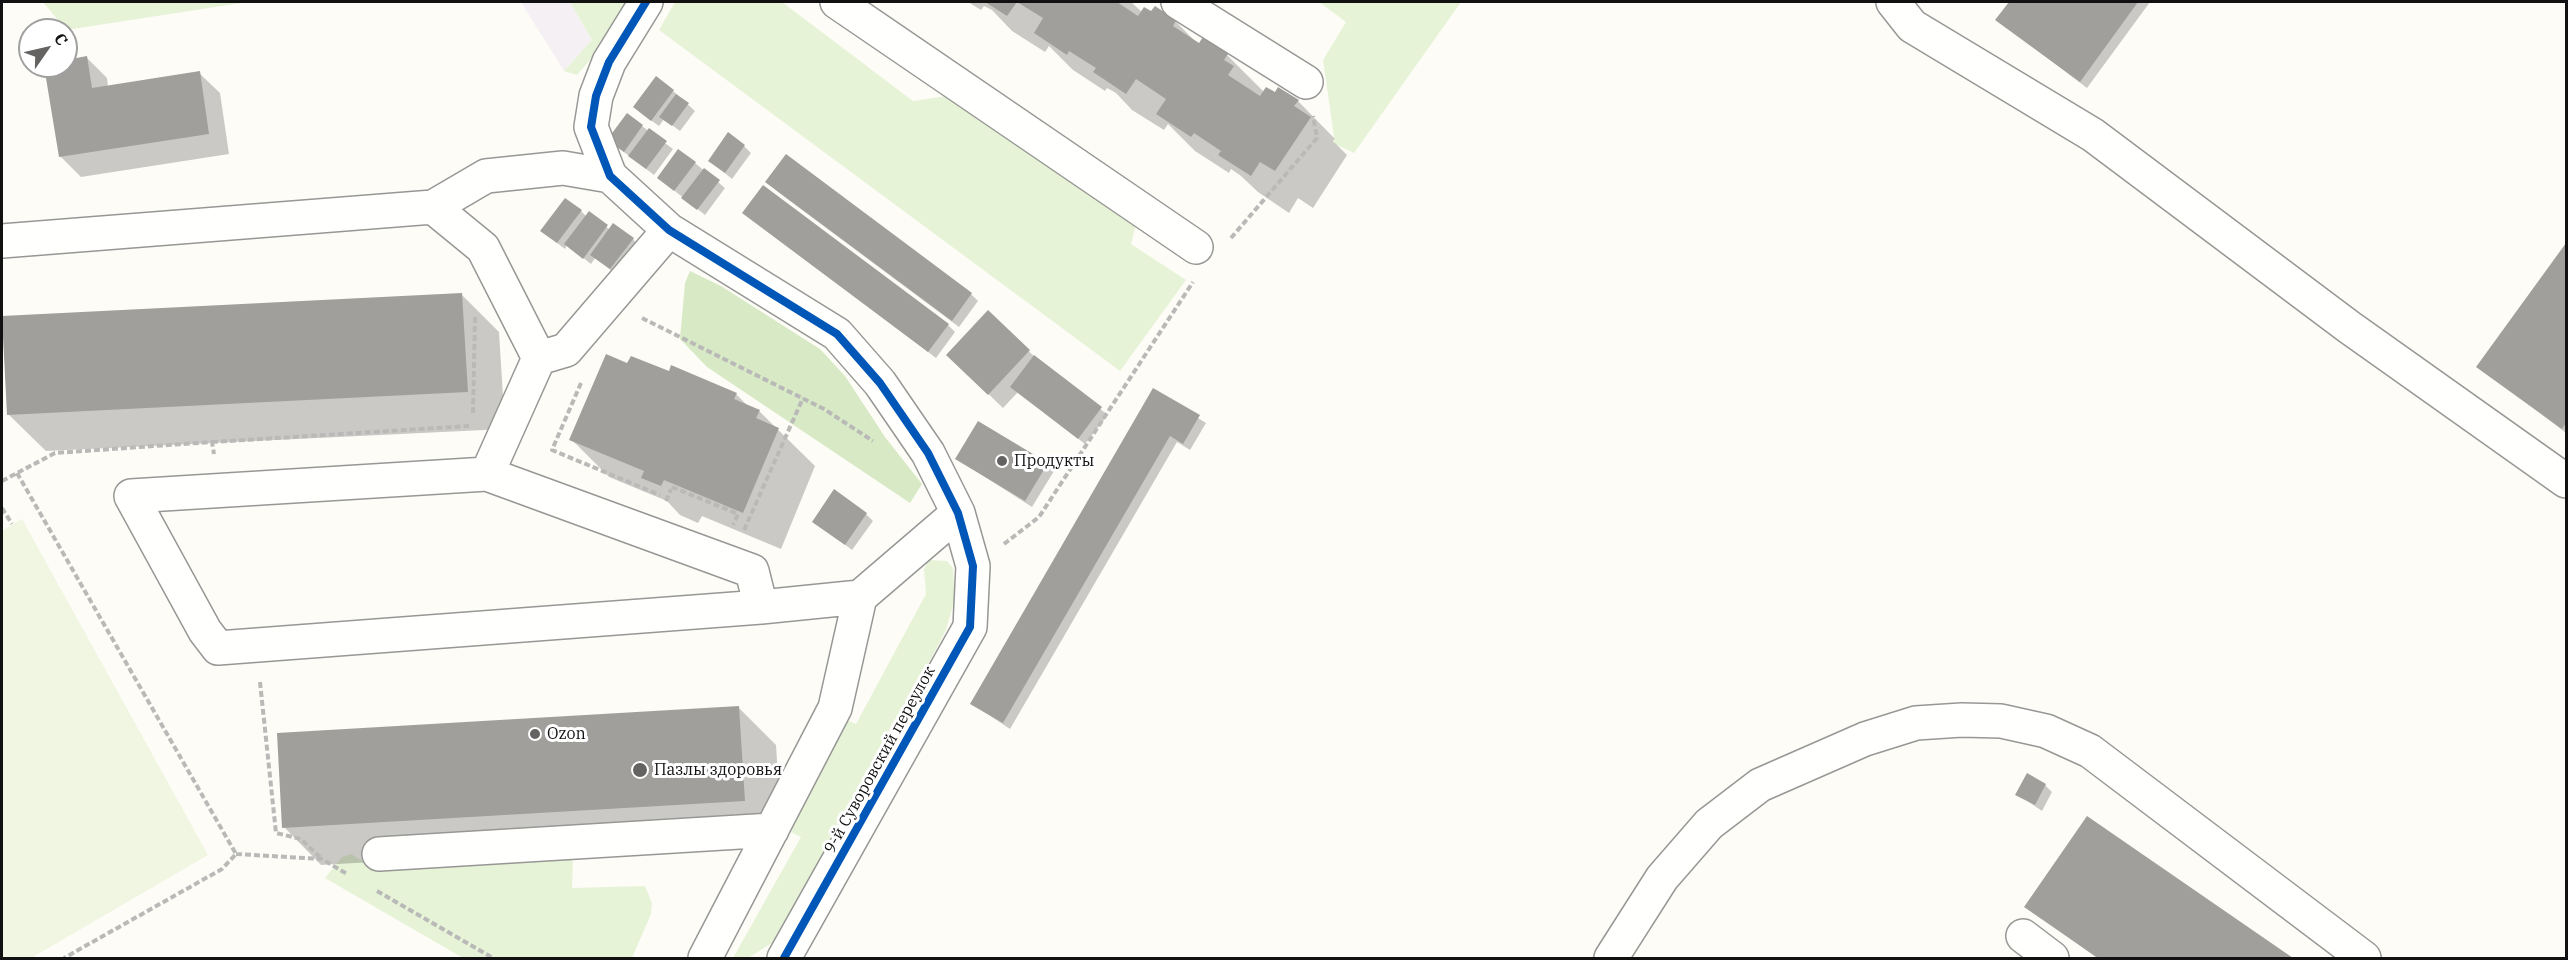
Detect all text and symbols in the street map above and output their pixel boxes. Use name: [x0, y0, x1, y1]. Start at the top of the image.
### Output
north arrow: [18, 18, 78, 78]
text: С: [50, 29, 73, 49]
place label: Продукты: [1014, 451, 1094, 471]
marker: Продукты: [995, 454, 1009, 468]
street label: 9-й Суворовский переулок: [820, 663, 940, 857]
place label: Ozon: [547, 724, 586, 744]
marker: Ozon: [528, 727, 542, 741]
place label: Пазлы здоровья: [654, 760, 782, 780]
marker: Пазлы здоровья: [631, 761, 649, 779]

